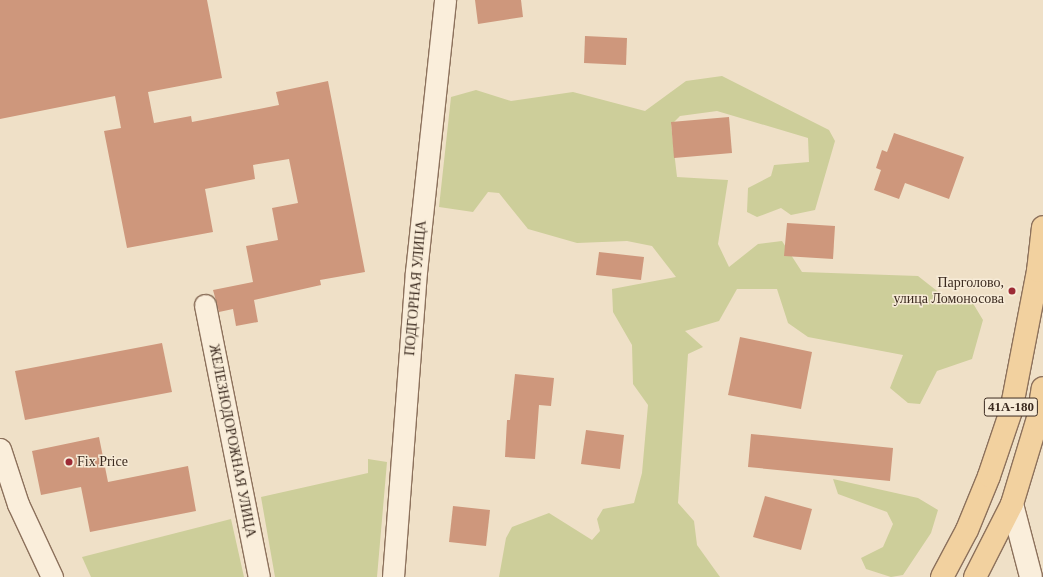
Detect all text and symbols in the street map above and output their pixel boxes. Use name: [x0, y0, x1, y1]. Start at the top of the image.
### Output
street label: ПОДГОРНАЯ УЛИЦА: [402, 220, 430, 356]
place label: Парголово, улица Ломоносова: [893, 275, 1004, 308]
marker: Парголово, улица Ломоносова: [1007, 286, 1017, 296]
street label: ЖЕЛЕЗНОДОРОЖНАЯ УЛИЦА: [205, 343, 259, 539]
road number: 41А-180: [983, 396, 1039, 418]
place label: Fix Price: [77, 454, 128, 470]
marker: Fix Price: [64, 457, 74, 467]

